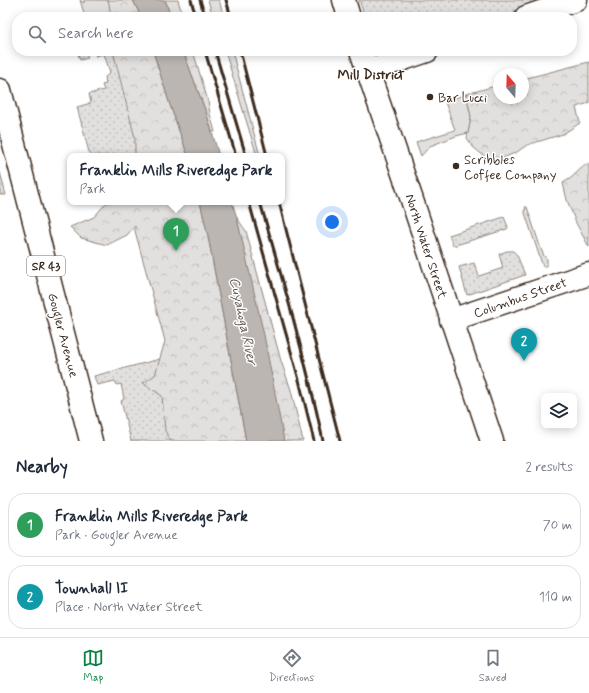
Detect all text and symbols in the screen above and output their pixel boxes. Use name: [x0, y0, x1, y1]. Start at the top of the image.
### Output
search box: [12, 12, 577, 56]
icon: search: [26, 23, 48, 45]
text: Search here: [58, 24, 134, 44]
district label: Mill District: [337, 66, 405, 84]
north arrow: [493, 68, 529, 104]
place label: Bar Lucci: [438, 90, 487, 107]
marker: Bar Lucci: [425, 92, 435, 102]
place label: Scribbles Coffee Company: [464, 152, 557, 184]
popup: [67, 153, 285, 205]
text: Franklin Mills Riveredge Park: [80, 161, 272, 181]
marker: Scribbles Coffee Company: [451, 161, 461, 171]
text: Park: [80, 181, 105, 198]
street label: North Water Street: [401, 192, 451, 301]
your location: [322, 212, 342, 232]
pin: 1: [163, 218, 189, 251]
road number: SR 43: [27, 256, 65, 276]
street label: Columbus Street: [472, 274, 569, 322]
water label: Cuyahoga River: [224, 276, 262, 369]
street label: Gougler Avenue: [41, 291, 82, 380]
pin: 2: [511, 328, 537, 361]
map controls: [541, 393, 577, 429]
button: layers: [541, 393, 577, 429]
text: Nearby: [16, 456, 68, 478]
text: 2 results: [526, 459, 573, 476]
text: Franklin Mills Riveredge Park: [55, 507, 248, 527]
text: 1: [27, 517, 33, 534]
text: 70 m: [543, 517, 572, 534]
text: Park · Gougler Avenue: [55, 527, 178, 544]
text: Townhall II: [55, 579, 128, 599]
text: 2: [27, 589, 33, 606]
text: 110 m: [539, 589, 572, 606]
text: Place · North Water Street: [55, 599, 203, 616]
tab: Map: [82, 647, 104, 685]
tab: Directions: [269, 647, 314, 685]
tab: Saved: [479, 647, 507, 685]

